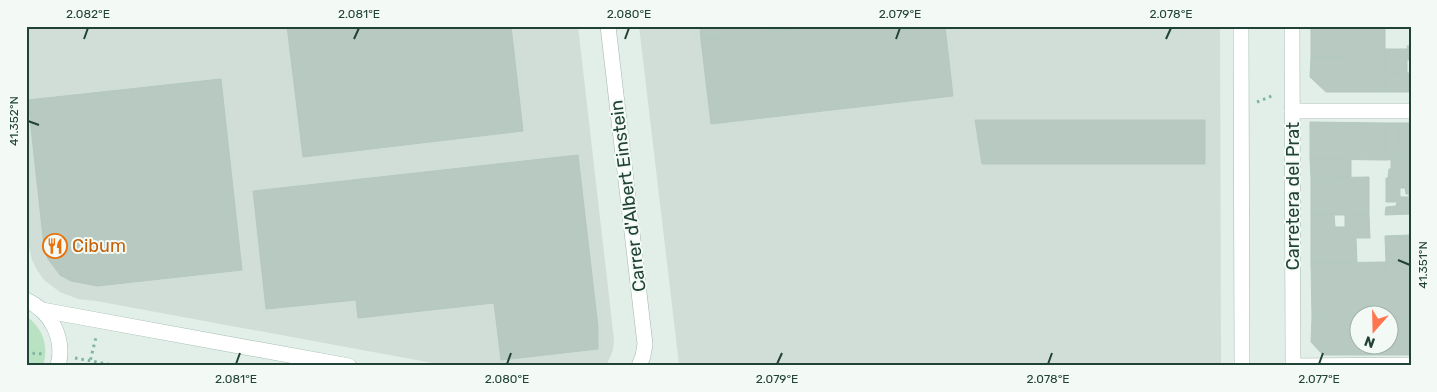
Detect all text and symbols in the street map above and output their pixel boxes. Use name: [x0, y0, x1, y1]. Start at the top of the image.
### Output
text: 2.082°E: [66, 7, 110, 21]
text: 2.081°E: [338, 7, 380, 21]
text: 2.080°E: [607, 7, 651, 21]
text: 2.079°E: [879, 7, 921, 21]
text: 2.078°E: [1149, 7, 1193, 21]
text: 41.352°N: [7, 96, 21, 146]
street label: Carrer d'Albert Einstein: [605, 99, 651, 293]
street label: Carretera del Prat: [1282, 122, 1304, 270]
restaurant icon: Cibum: [42, 233, 68, 259]
place label: Cibum: [72, 235, 126, 257]
text: 41.351°N: [1416, 241, 1430, 289]
north arrow: [1350, 304, 1400, 354]
text: N: [1362, 332, 1377, 351]
text: 2.081°E: [215, 372, 257, 386]
text: 2.080°E: [485, 372, 529, 386]
text: 2.079°E: [756, 372, 798, 386]
text: 2.078°E: [1026, 372, 1070, 386]
text: 2.077°E: [1298, 372, 1340, 386]

